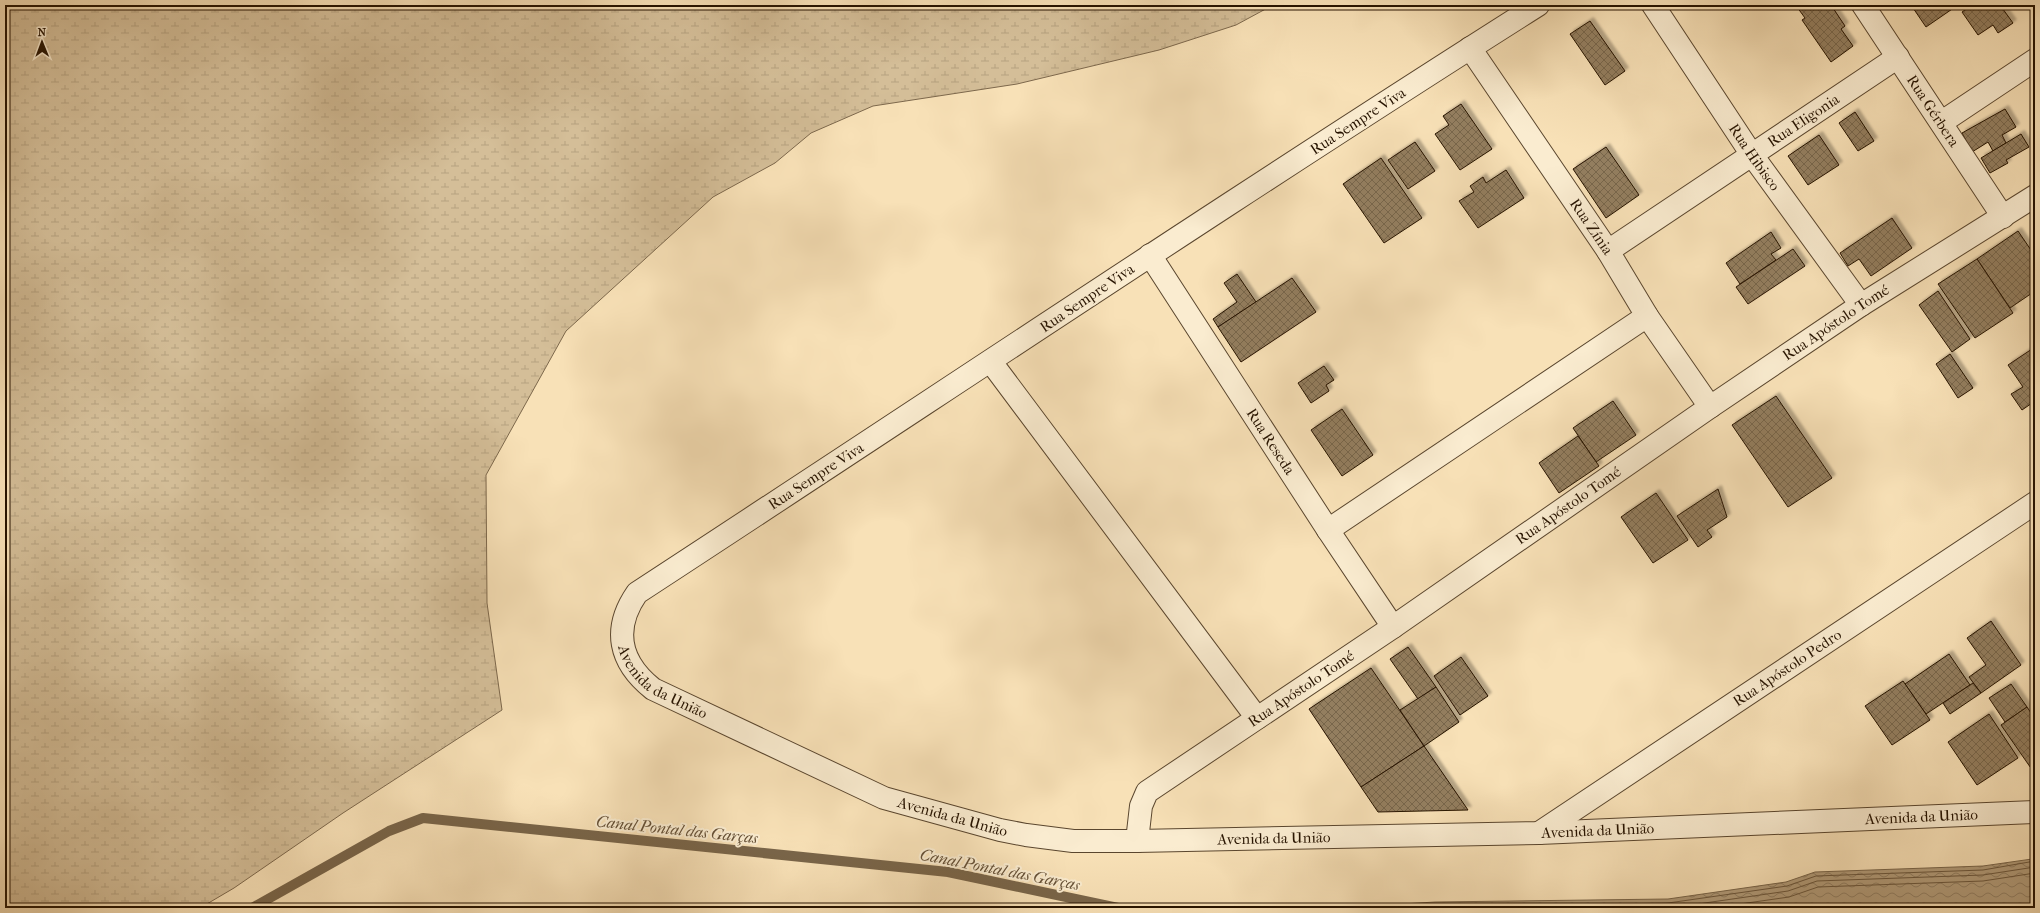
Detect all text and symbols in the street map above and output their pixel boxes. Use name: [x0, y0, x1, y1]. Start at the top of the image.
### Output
north arrow: [22, 22, 62, 62]
text: N: [38, 26, 47, 39]
street label: Rua Gérbera: [1903, 72, 1964, 151]
street label: Rua Sempre Viva: [1307, 83, 1410, 159]
street label: Rua Eligonia: [1764, 89, 1844, 151]
street label: Rua Hibisco: [1725, 120, 1784, 195]
street label: Rua Zínia: [1566, 195, 1617, 259]
street label: Rua Sempre Viva: [1036, 259, 1139, 336]
street label: Rua Apóstolo Tomé: [1779, 280, 1893, 364]
street label: Rua Reseda: [1243, 405, 1299, 479]
street label: Rua Sempre Viva: [765, 438, 868, 514]
street label: Rua Apóstolo Tomé: [1512, 462, 1625, 548]
street label: Rua Apóstolo Pedro: [1730, 625, 1845, 710]
street label: Avenida da União: [614, 642, 711, 723]
street label: Rua Apóstolo Tomé: [1245, 646, 1358, 731]
street label: Avenida da União: [895, 793, 1009, 840]
street label: Avenida da União: [1864, 805, 1979, 828]
water label: Canal Pontal das Garças: [595, 812, 760, 848]
street label: Avenida da União: [1540, 819, 1655, 842]
street label: Avenida da União: [1216, 828, 1331, 848]
water label: Canal Pontal das Garças: [918, 845, 1082, 895]

